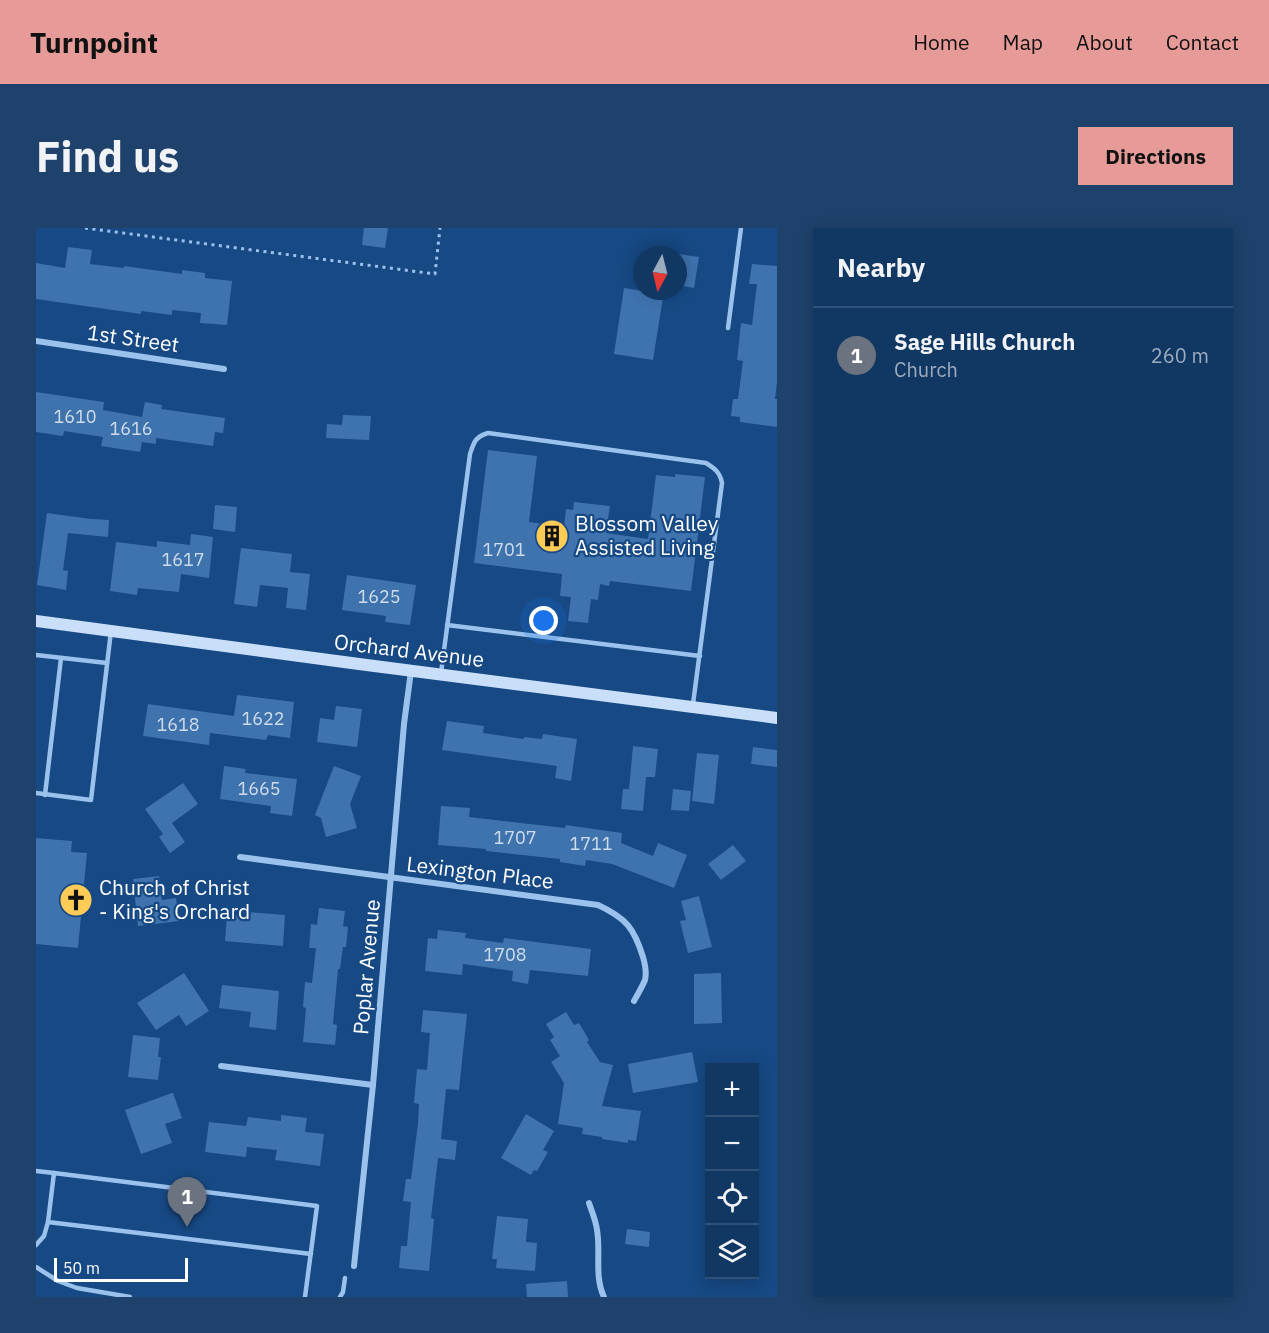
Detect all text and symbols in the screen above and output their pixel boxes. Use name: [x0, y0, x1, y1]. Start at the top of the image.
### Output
text: Turnpoint: [30, 24, 158, 61]
text: Home: [913, 28, 970, 56]
text: Map: [1003, 28, 1043, 56]
text: About: [1076, 28, 1133, 56]
text: Contact: [1166, 28, 1239, 56]
button: Directions: [1078, 127, 1233, 185]
text: Find us: [36, 129, 179, 184]
north arrow: [633, 246, 687, 300]
text: Nearby: [837, 250, 925, 284]
street label: 1st Street: [85, 318, 181, 358]
text: Sage Hills Church: [894, 327, 1075, 356]
text: 1: [851, 342, 863, 369]
text: 260 m: [1151, 342, 1209, 369]
text: Church: [894, 356, 958, 383]
house number: 1610: [53, 405, 97, 428]
house number: 1616: [109, 417, 153, 440]
place label: Blossom Valley Assisted Living: [575, 509, 719, 561]
building icon: Blossom Valley Assisted Living: [534, 518, 570, 554]
house number: 1701: [482, 538, 526, 561]
house number: 1617: [161, 548, 205, 571]
house number: 1625: [357, 585, 401, 608]
your location: [529, 606, 558, 635]
street label: Orchard Avenue: [332, 627, 486, 673]
house number: 1622: [241, 707, 285, 730]
house number: 1618: [156, 713, 200, 736]
house number: 1665: [237, 777, 281, 800]
house number: 1707: [493, 826, 537, 849]
house number: 1711: [569, 832, 613, 855]
street label: Lexington Place: [405, 849, 555, 895]
place label: Church of Christ - King's Orchard: [99, 873, 250, 925]
church icon: Church of Christ - King's Orchard: [58, 882, 94, 918]
street label: Poplar Avenue: [346, 898, 386, 1036]
house number: 1708: [483, 943, 527, 966]
map controls: [705, 1063, 759, 1279]
button: +: [705, 1063, 759, 1117]
button: −: [705, 1117, 759, 1171]
button: locate: [705, 1171, 759, 1225]
pin: 1: [168, 1178, 206, 1227]
button: layers: [705, 1225, 759, 1279]
scale bar: [54, 1255, 188, 1282]
text: 50 m: [63, 1258, 100, 1278]

